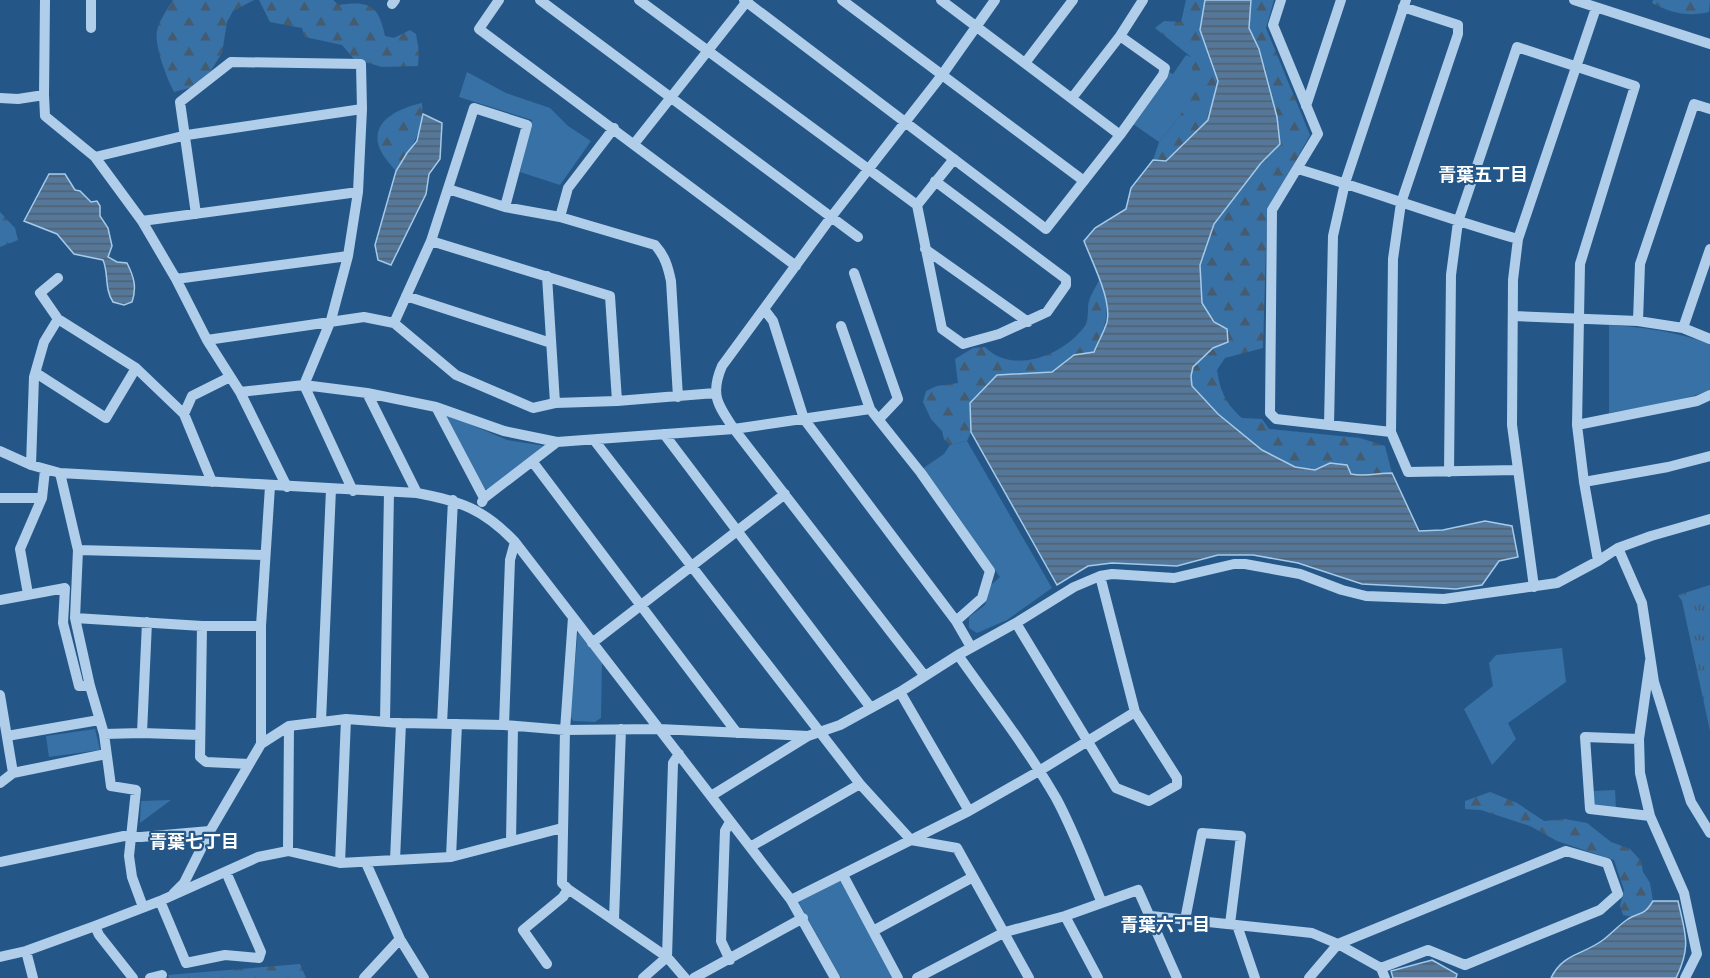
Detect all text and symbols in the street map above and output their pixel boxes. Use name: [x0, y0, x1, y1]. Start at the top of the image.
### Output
district label: 青葉五丁目: [1438, 164, 1528, 185]
district label: 青葉七丁目: [149, 831, 239, 852]
district label: 青葉六丁目: [1120, 914, 1210, 935]

